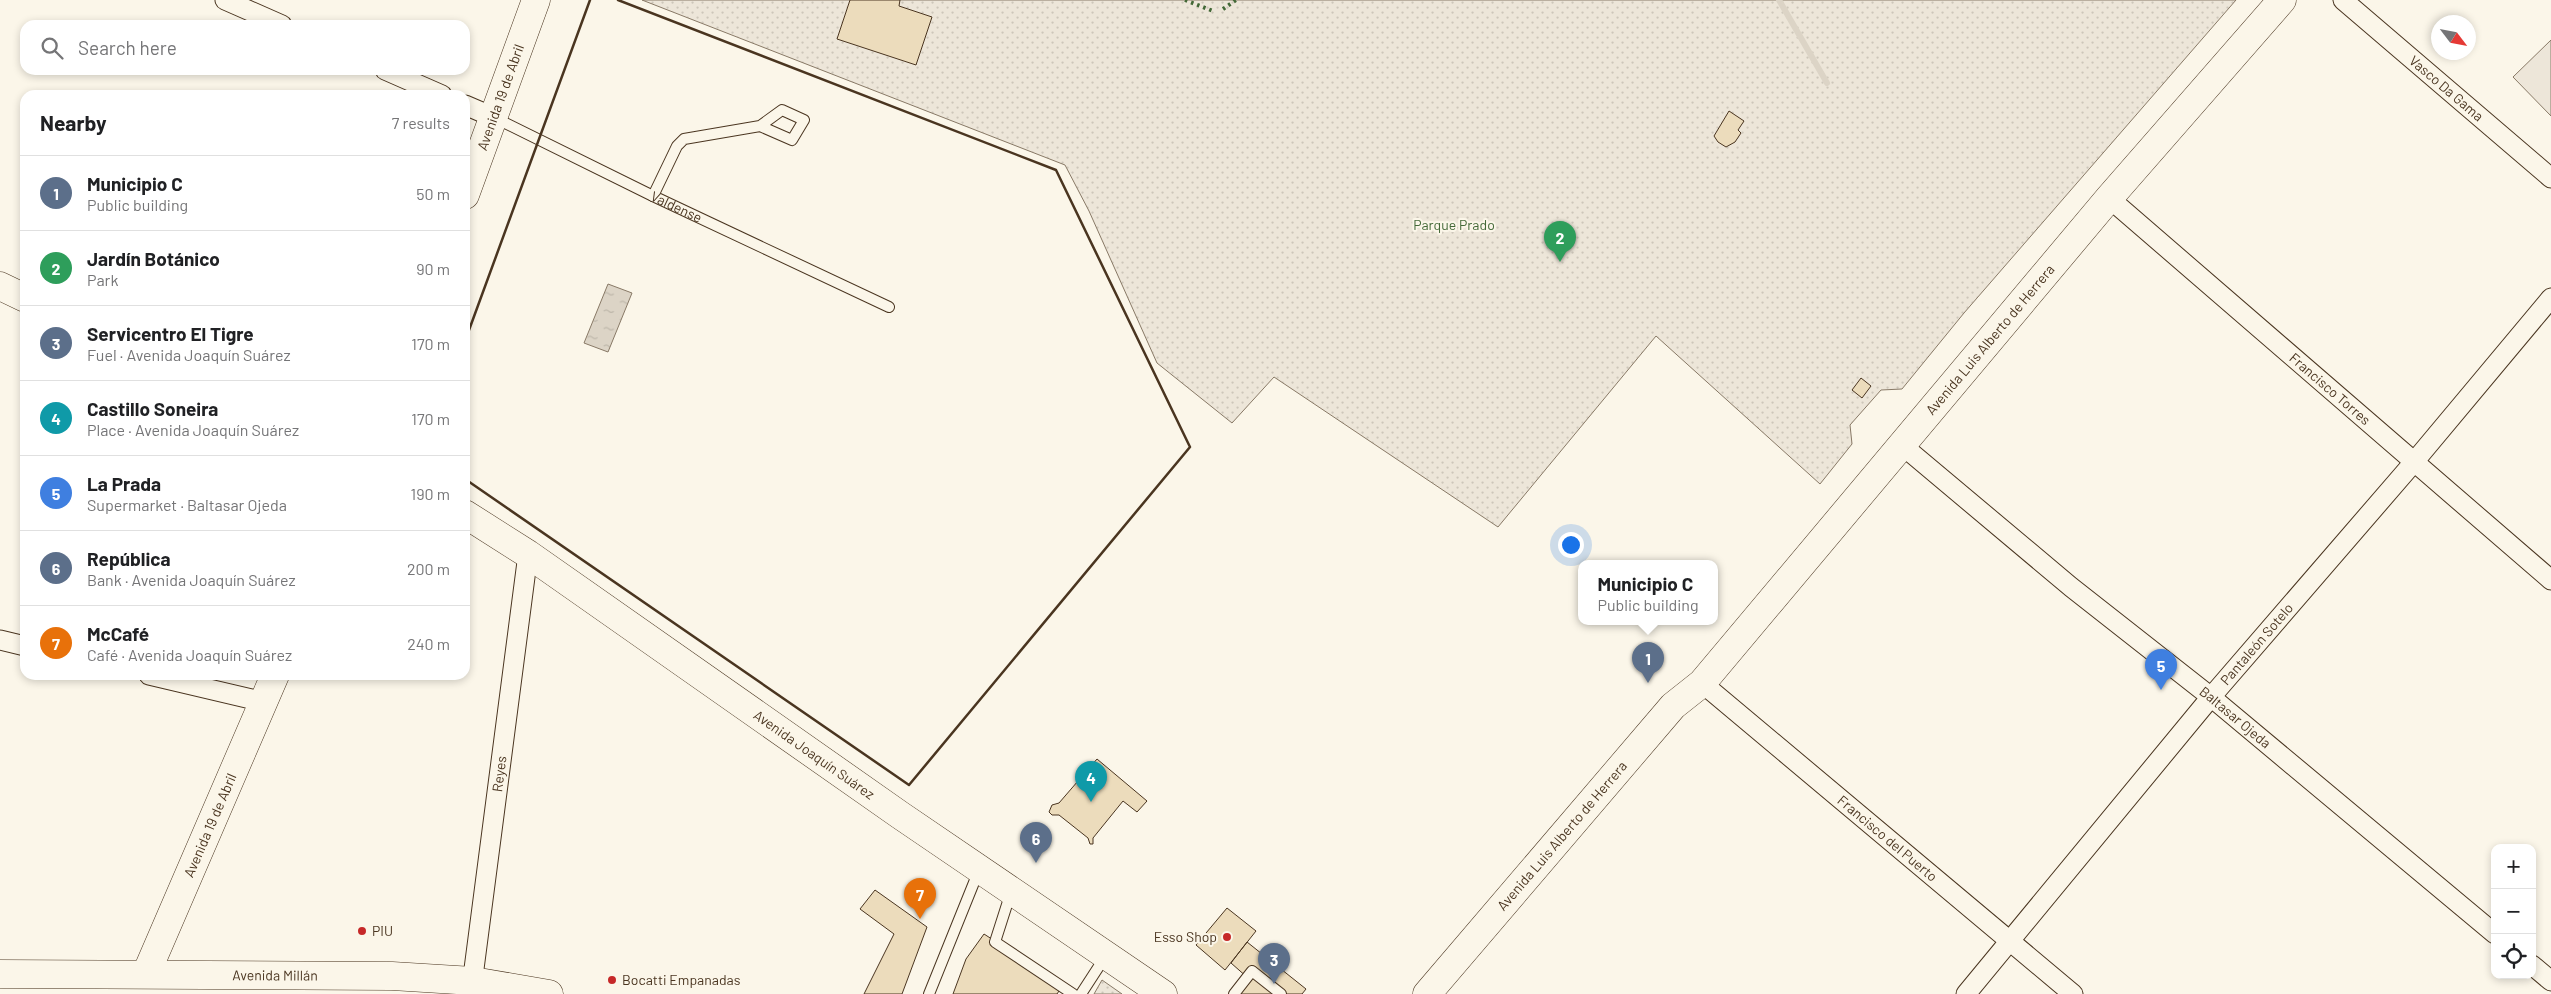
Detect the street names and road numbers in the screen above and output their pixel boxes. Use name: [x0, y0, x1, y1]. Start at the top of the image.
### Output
street label: Avenida 19 de Abril: [473, 42, 527, 153]
street label: Vasco Da Gama: [2406, 52, 2487, 124]
street label: Valdense: [648, 187, 705, 226]
street label: Avenida Luis Alberto de Herrera: [1922, 261, 2058, 418]
street label: Francisco Torres: [2286, 349, 2374, 428]
street label: Pantaleón Sotelo: [2216, 599, 2296, 688]
street label: Baltasar Ojeda: [2196, 682, 2275, 751]
street label: Avenida Joaquín Suárez: [751, 706, 878, 803]
street label: Reyes: [488, 755, 510, 793]
street label: Avenida Luis Alberto de Herrera: [1493, 757, 1630, 914]
street label: Avenida 19 de Abril: [180, 770, 240, 880]
street label: Francisco del Puerto: [1834, 791, 1941, 885]
street label: Avenida Millán: [232, 966, 318, 984]

